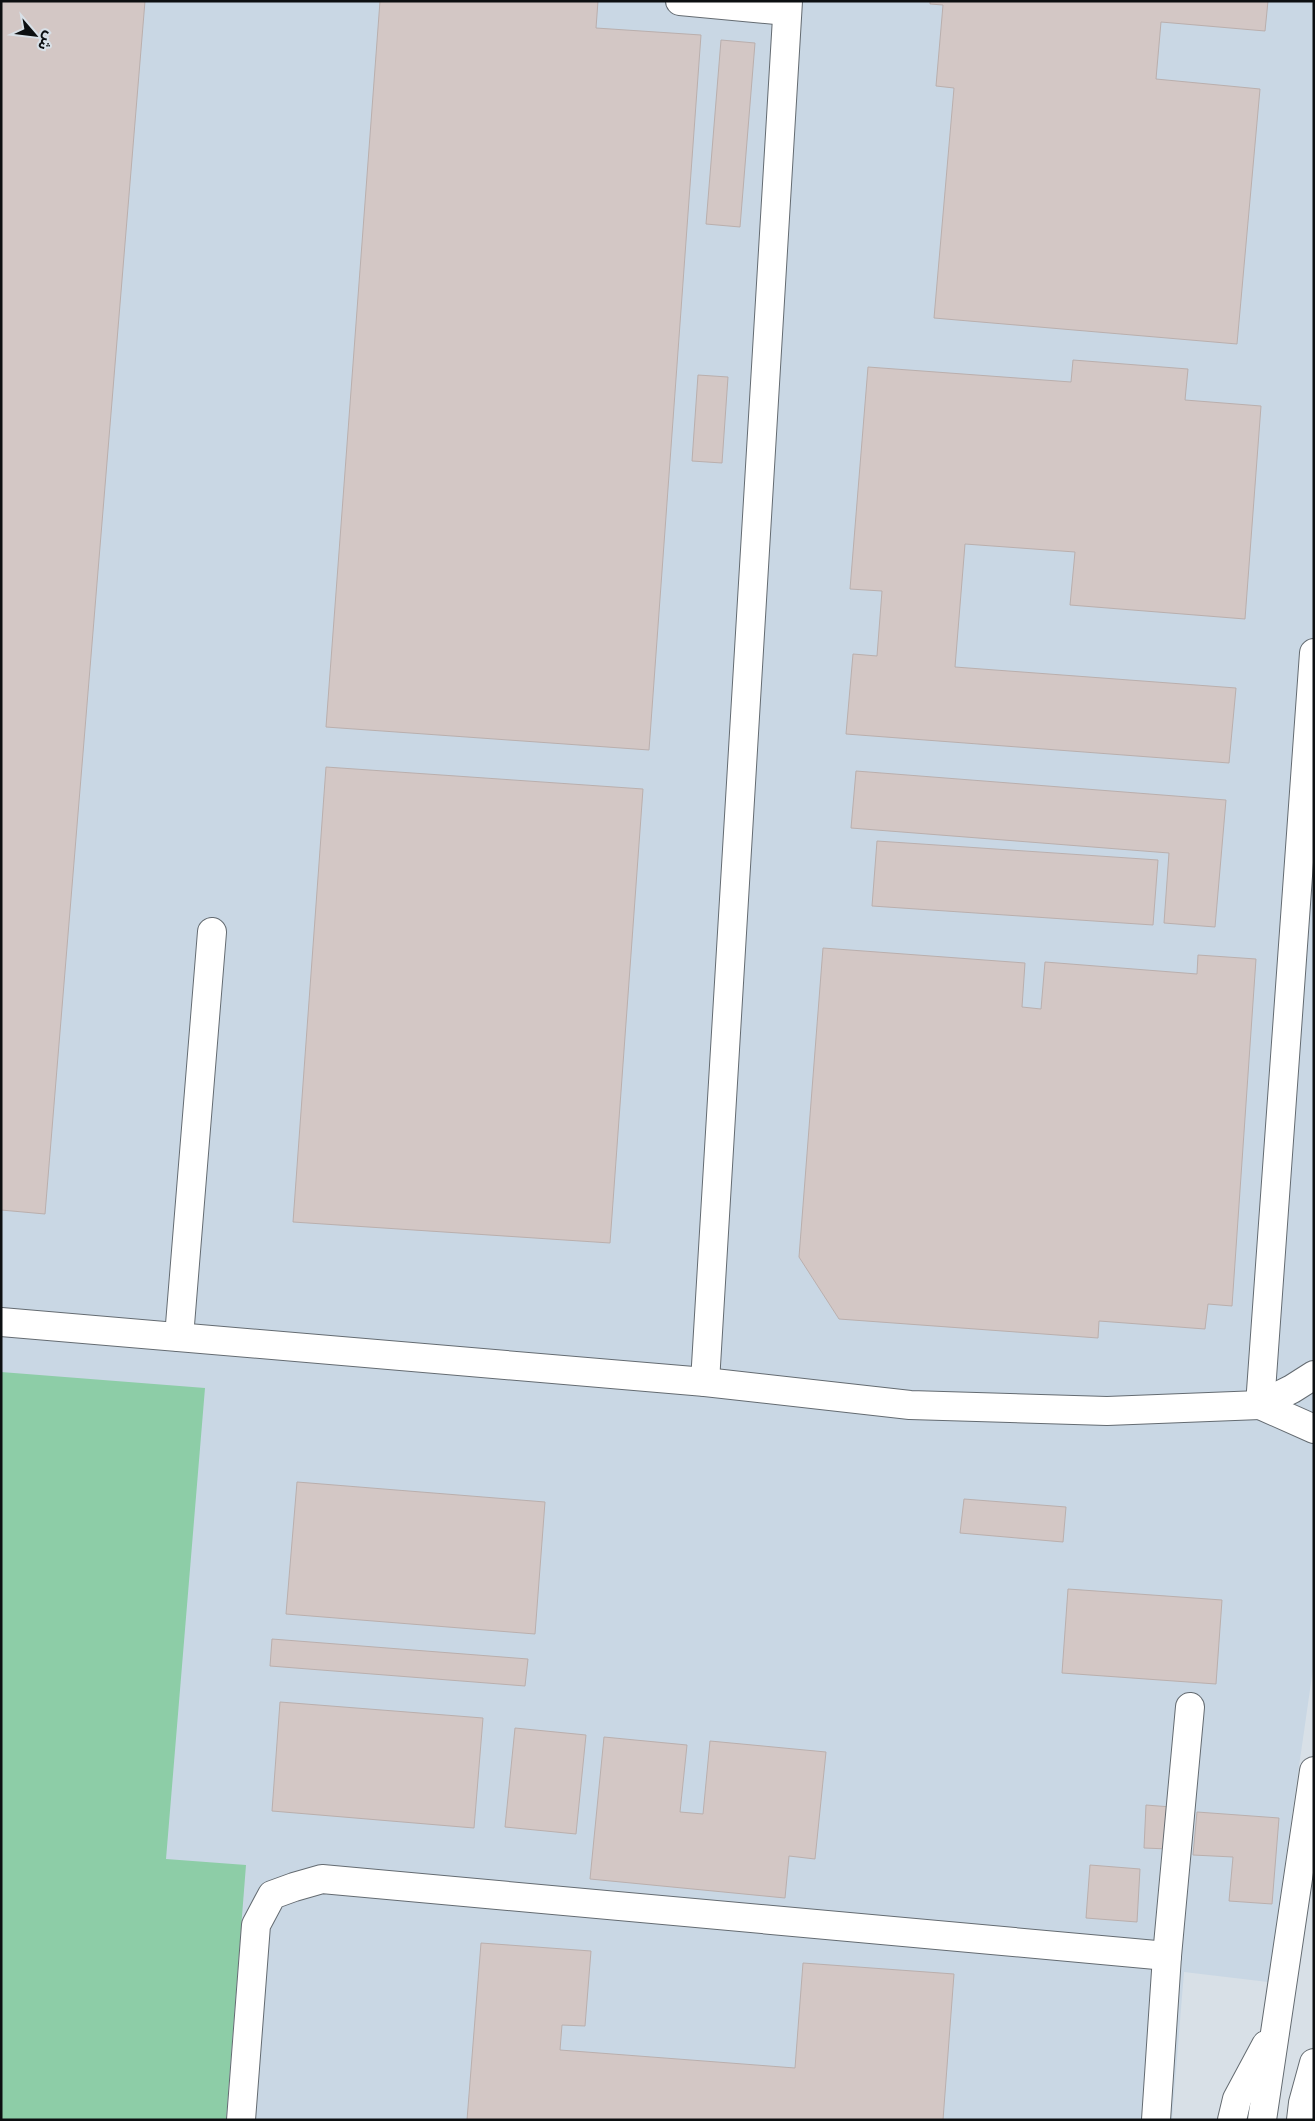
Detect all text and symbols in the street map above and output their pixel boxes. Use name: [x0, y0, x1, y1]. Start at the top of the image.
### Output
north arrow: [10, 10, 60, 60]
text: ش: [34, 28, 59, 54]

